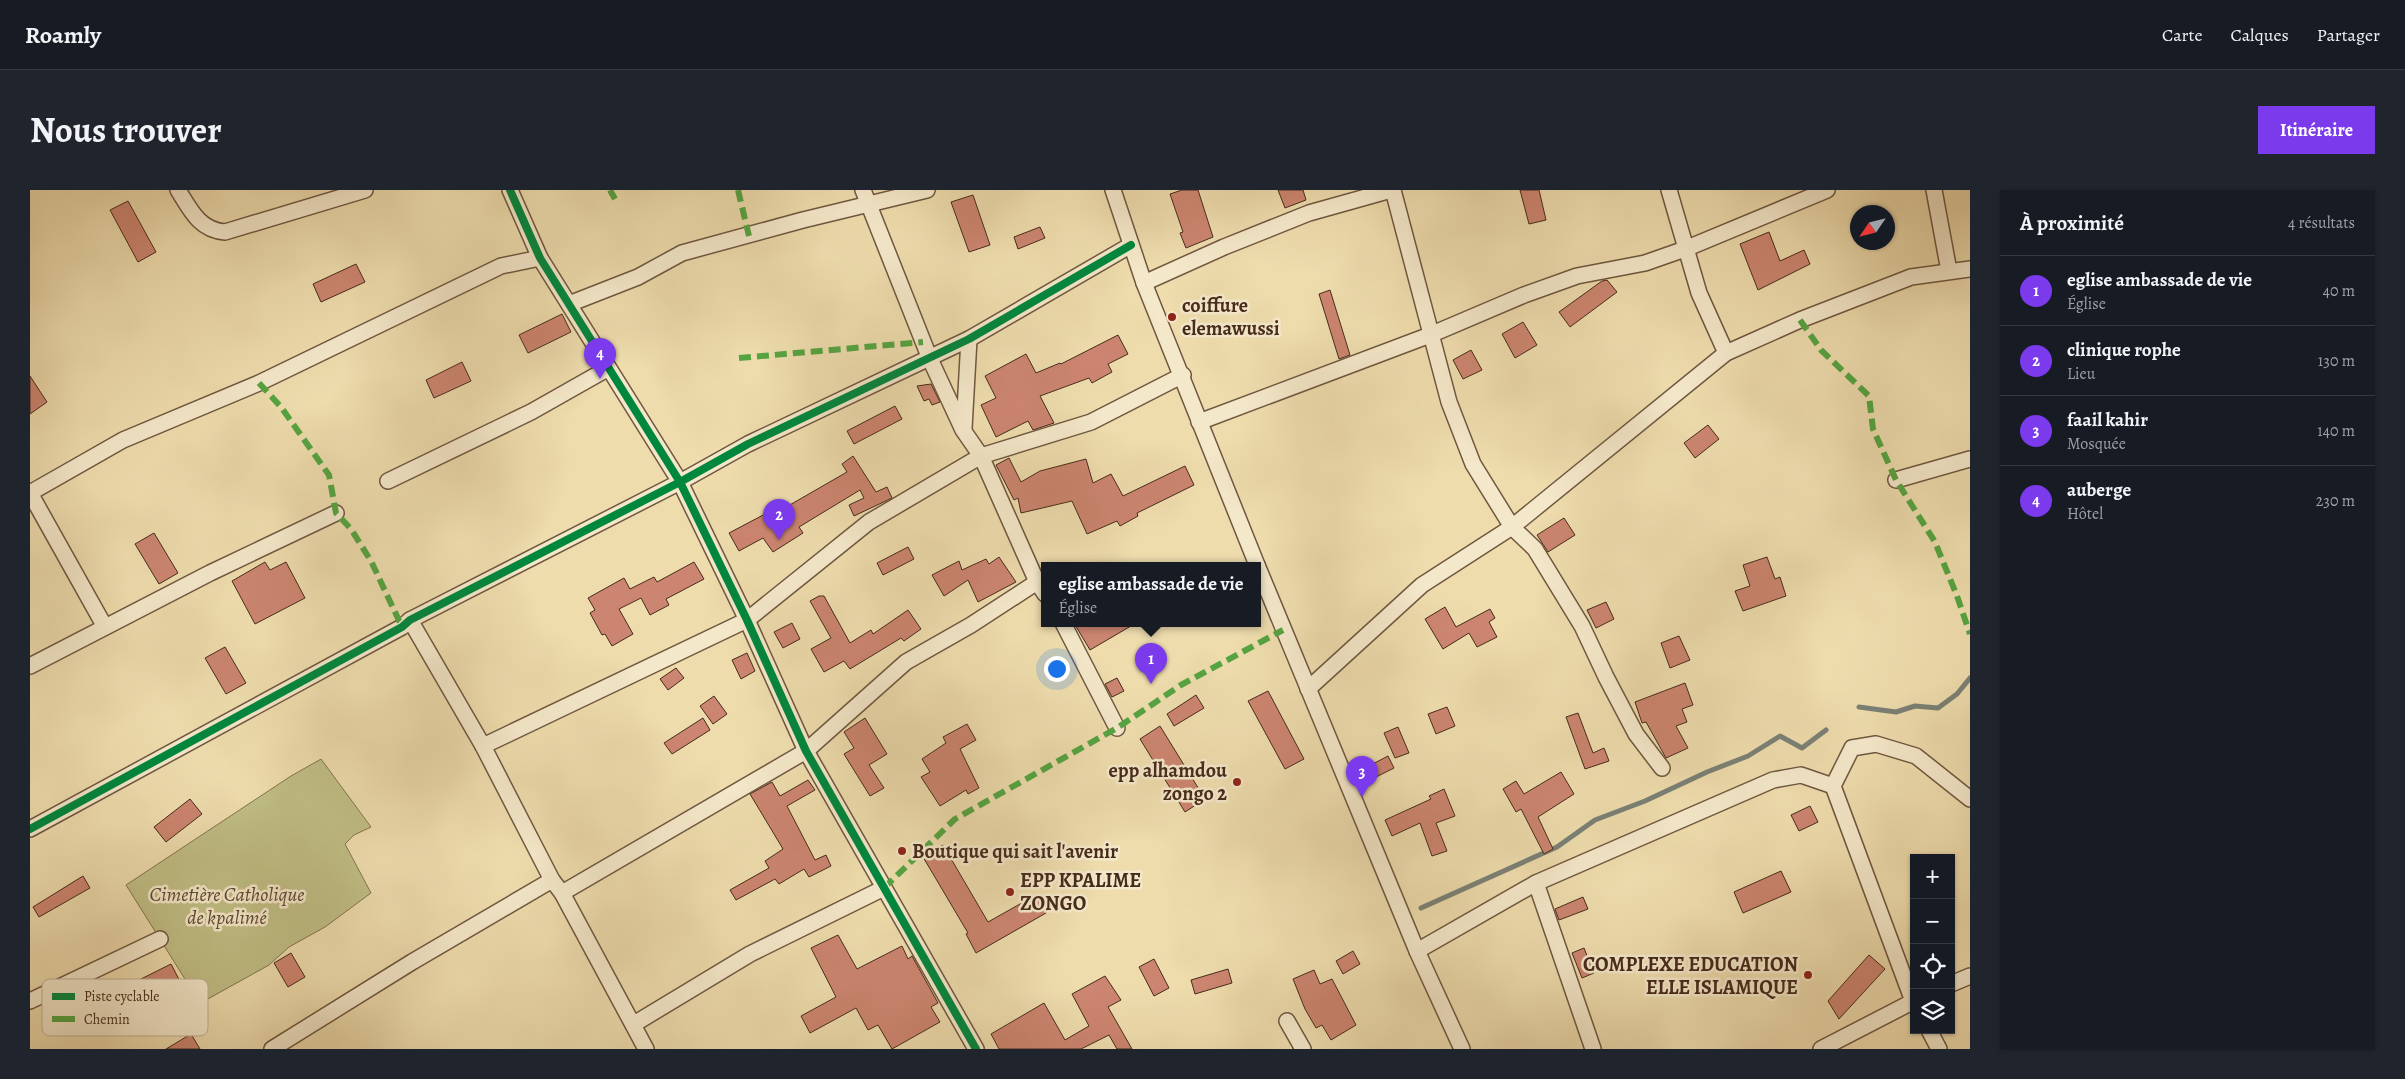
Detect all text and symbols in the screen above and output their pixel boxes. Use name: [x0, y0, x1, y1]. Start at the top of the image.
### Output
text: Roamly: [25, 19, 101, 51]
text: Carte: [2162, 23, 2202, 47]
text: Calques: [2230, 23, 2289, 47]
text: Partager: [2317, 23, 2380, 47]
text: Nous trouver: [30, 106, 222, 154]
button: Itinéraire: [2258, 106, 2375, 154]
north arrow: [1850, 205, 1895, 250]
text: À proximité: [2020, 209, 2124, 237]
text: 4 résultats: [2288, 212, 2355, 234]
text: eglise ambassade de vie: [2067, 267, 2252, 293]
text: 1: [2033, 280, 2039, 302]
text: 40 m: [2323, 280, 2355, 302]
place label: coiffure elemawussi: [1182, 292, 1280, 342]
text: Église: [2067, 293, 2106, 315]
marker: coiffure elemawussi: [1166, 311, 1178, 323]
text: clinique rophe: [2067, 337, 2181, 363]
pin: 4: [584, 338, 616, 379]
text: 2: [2032, 350, 2040, 372]
text: 130 m: [2318, 350, 2355, 372]
text: Lieu: [2067, 363, 2095, 385]
text: faail kahir: [2067, 407, 2148, 433]
text: 3: [2033, 420, 2039, 442]
text: 140 m: [2317, 420, 2355, 442]
text: Mosquée: [2067, 433, 2126, 455]
text: auberge: [2067, 477, 2131, 503]
text: 4: [2032, 490, 2040, 512]
text: 230 m: [2316, 490, 2355, 512]
pin: 2: [763, 499, 795, 540]
text: Hôtel: [2067, 503, 2103, 525]
popup: [1041, 562, 1261, 627]
text: eglise ambassade de vie: [1058, 571, 1244, 597]
text: Église: [1058, 597, 1097, 619]
pin: 1: [1135, 643, 1167, 684]
your location: [1044, 656, 1070, 682]
pin: 3: [1346, 756, 1378, 797]
place label: epp alhamdou zongo 2: [1109, 757, 1227, 807]
marker: epp alhamdou zongo 2: [1231, 776, 1243, 788]
place label: Boutique qui sait l'avenir: [912, 838, 1118, 865]
marker: Boutique qui sait l'avenir: [896, 845, 908, 857]
map controls: [1910, 854, 1955, 1034]
button: +: [1910, 854, 1955, 899]
place label: EPP KPALIME ZONGO: [1020, 867, 1141, 917]
park label: Cimetière Catholique de kpalimé: [150, 881, 304, 931]
marker: EPP KPALIME ZONGO: [1004, 886, 1016, 898]
button: −: [1910, 899, 1955, 944]
button: locate: [1910, 944, 1955, 989]
place label: COMPLEXE EDUCATION ELLE ISLAMIQUE: [1583, 951, 1798, 1001]
marker: COMPLEXE EDUCATION ELLE ISLAMIQUE: [1802, 969, 1814, 981]
legend: [42, 979, 208, 1036]
text: Piste cyclable: [84, 987, 159, 1006]
button: layers: [1910, 989, 1955, 1034]
text: Chemin: [84, 1010, 130, 1029]

